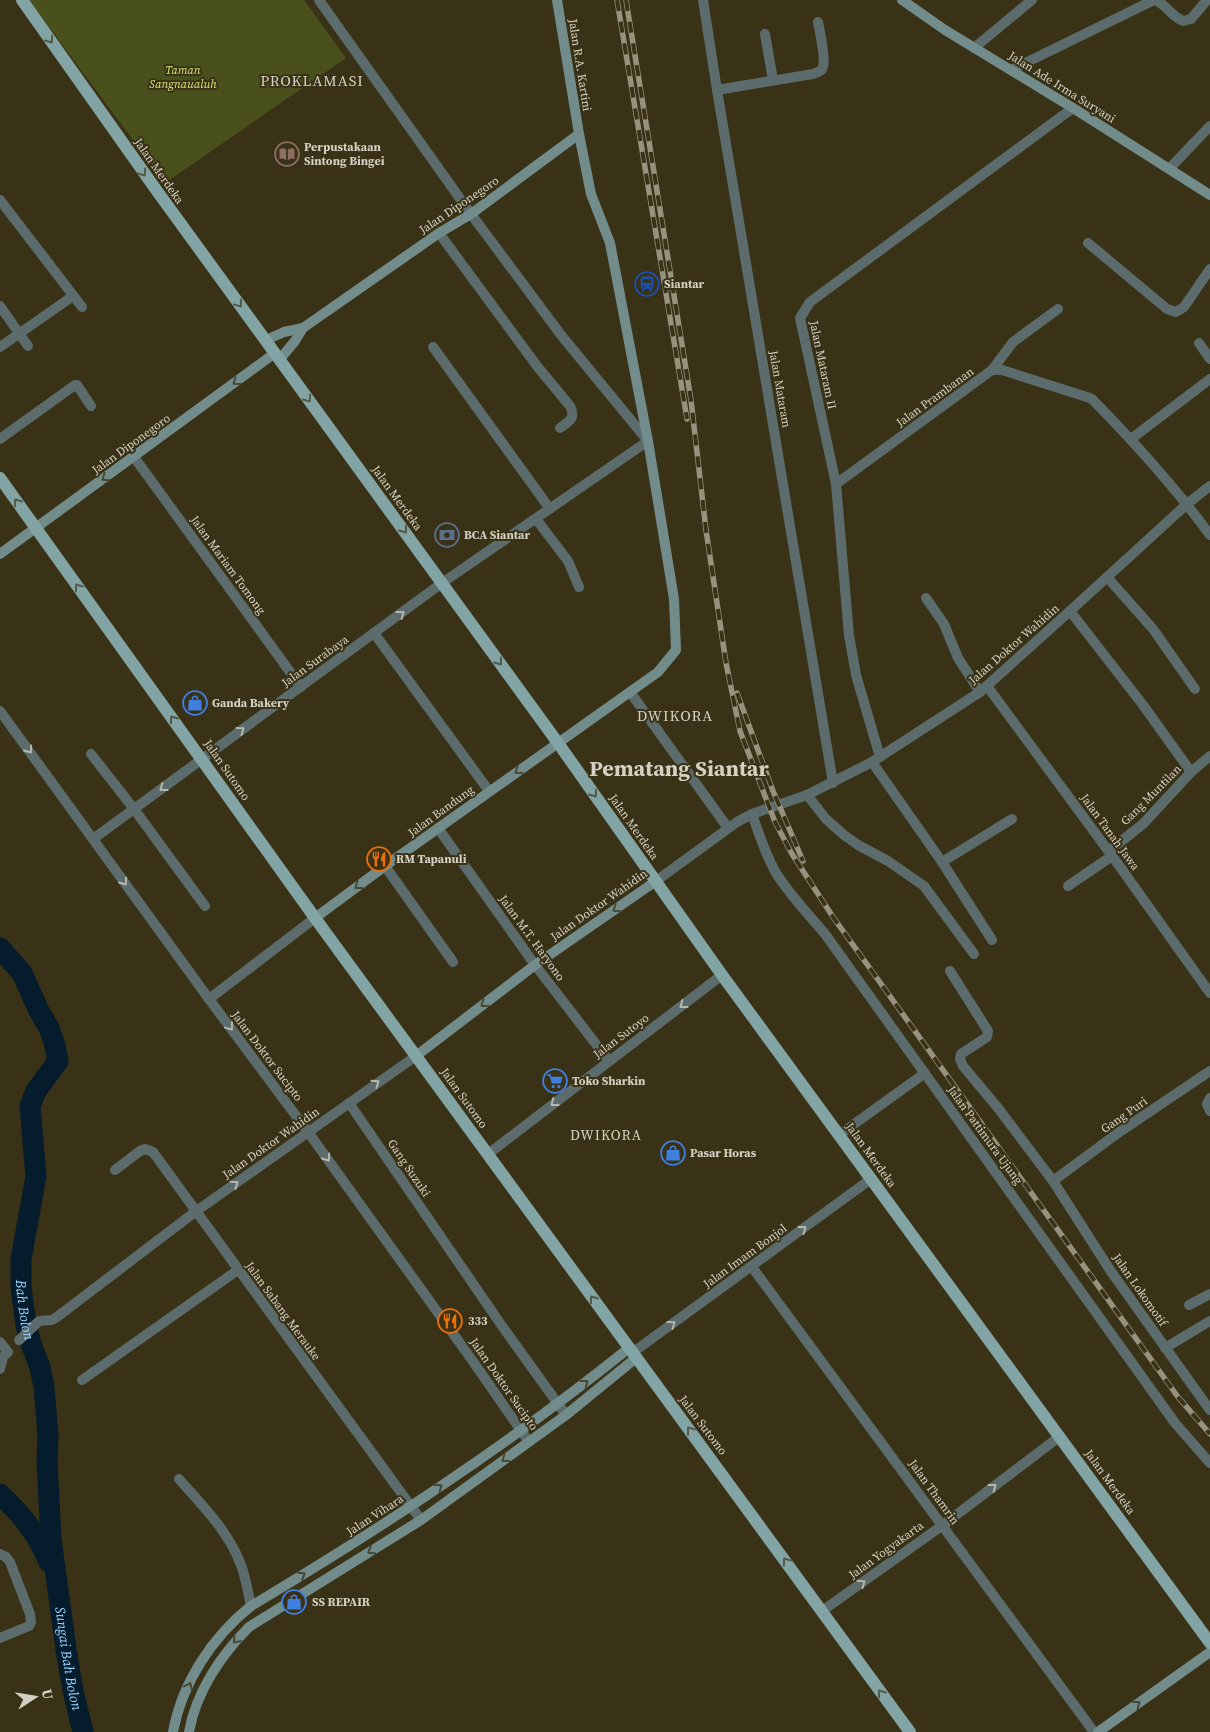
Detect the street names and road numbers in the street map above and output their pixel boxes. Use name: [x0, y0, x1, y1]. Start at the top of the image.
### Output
street label: Jalan R.A. Kartini: [565, 17, 595, 113]
street label: Jalan Ade Irma Suryani: [1004, 47, 1119, 127]
street label: Jalan Merdeka: [130, 134, 188, 208]
street label: Jalan Diponegoro: [415, 172, 502, 238]
street label: Jalan Mataram II: [806, 318, 840, 411]
street label: Jalan Mataram: [765, 348, 795, 429]
street label: Jalan Prambanan: [892, 363, 977, 431]
street label: Jalan Diponegoro: [88, 410, 174, 478]
street label: Jalan Merdeka: [367, 461, 427, 535]
street label: Jalan Mariam Tomong: [186, 512, 269, 618]
street label: Jalan Doktor Wahidin: [965, 600, 1063, 688]
street label: Jalan Surabaya: [278, 631, 352, 691]
street label: Jalan Sutomo: [200, 736, 254, 804]
street label: Gang Muntilan: [1117, 761, 1185, 829]
street label: Jalan Bandung: [404, 782, 477, 841]
street label: Jalan Merdeka: [605, 790, 663, 864]
street label: Jalan Tanah Jawa: [1076, 790, 1144, 874]
street label: Jalan Doktor Wahidin: [547, 866, 651, 945]
street label: Jalan M.T. Haryono: [495, 891, 569, 985]
street label: Jalan Doktor Sucipto: [227, 1007, 307, 1105]
street label: Jalan Sutoyo: [589, 1010, 652, 1063]
street label: Jalan Sutomo: [436, 1064, 492, 1132]
street label: Jalan Pattimura Ujung: [943, 1082, 1026, 1188]
street label: Gang Puri: [1098, 1093, 1151, 1137]
street label: Jalan Doktor Wahidin: [219, 1104, 323, 1183]
street label: Jalan Merdeka: [841, 1118, 901, 1192]
street label: Gang Suzuki: [384, 1136, 434, 1200]
street label: Jalan Imam Bonjol: [699, 1220, 790, 1292]
street label: Jalan Lokomotif: [1108, 1250, 1172, 1331]
street label: Jalan Sabang Merauke: [241, 1258, 324, 1364]
street label: Jalan Doktor Sucipto: [466, 1334, 542, 1434]
street label: Jalan Sutomo: [675, 1391, 731, 1458]
street label: Jalan Merdeka: [1080, 1445, 1140, 1519]
street label: Jalan Thamrin: [904, 1455, 963, 1528]
street label: Jalan Vihara: [342, 1490, 407, 1540]
street label: Jalan Yogyakarta: [845, 1517, 927, 1583]

